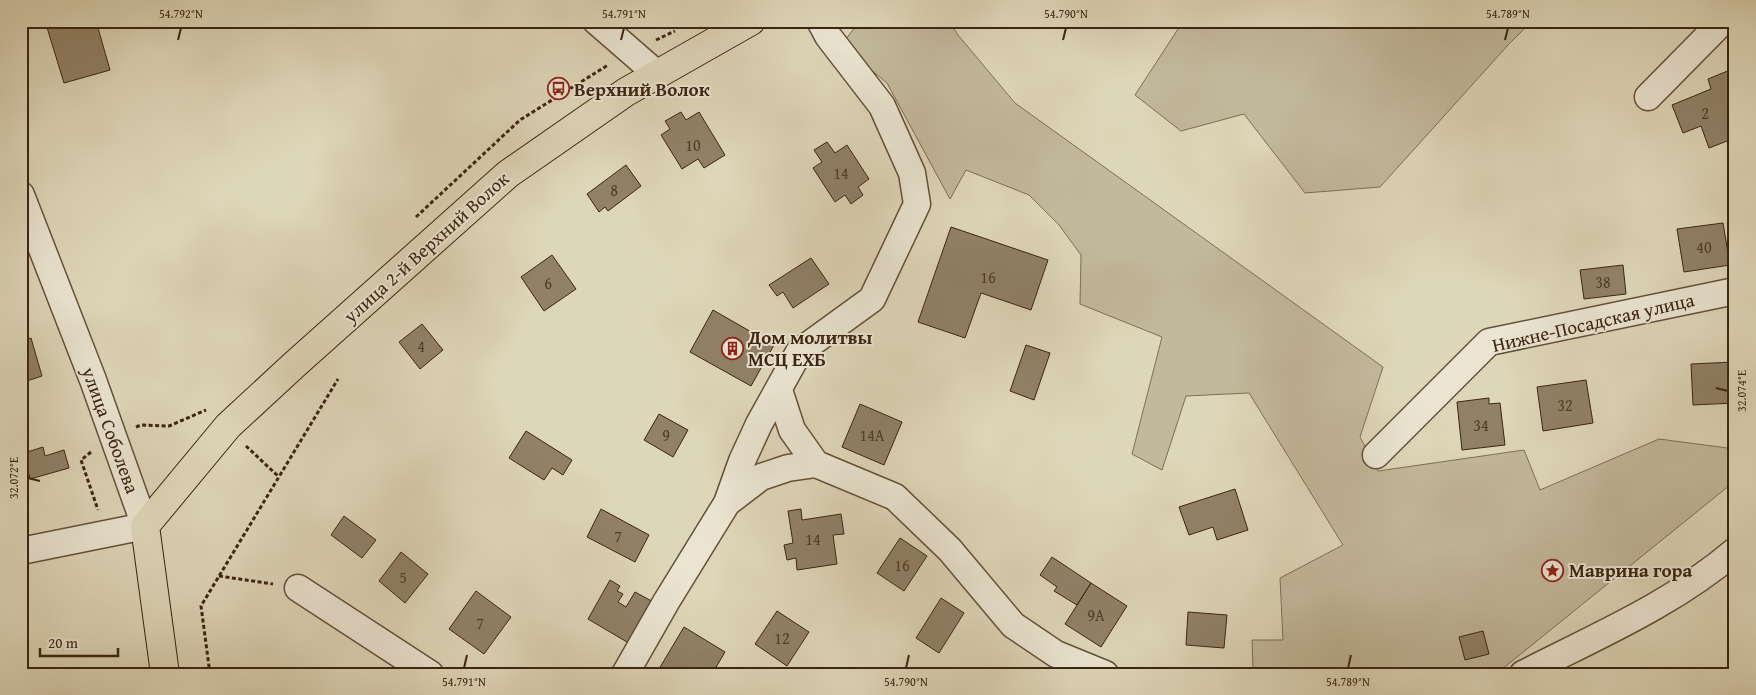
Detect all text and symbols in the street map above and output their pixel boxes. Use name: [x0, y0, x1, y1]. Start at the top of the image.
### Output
text: 54.792°N: [159, 5, 203, 22]
text: 54.791°N: [602, 5, 646, 22]
text: 54.790°N: [1044, 5, 1088, 22]
text: 54.789°N: [1486, 5, 1530, 22]
place label: Верхний Волок: [574, 75, 710, 103]
bus stop icon: Верхний Волок: [546, 77, 570, 101]
house number: 2: [1701, 101, 1709, 125]
house number: 10: [685, 133, 701, 157]
house number: 14: [833, 161, 849, 185]
street label: улица 2-й Верхний Волок: [336, 165, 515, 330]
house number: 8: [610, 178, 618, 202]
house number: 40: [1696, 235, 1712, 259]
house number: 16: [980, 265, 996, 289]
house number: 38: [1595, 270, 1611, 294]
house number: 6: [544, 271, 552, 295]
street label: Нижне-Посадская улица: [1489, 285, 1697, 359]
place label: Дом молитвы МСЦ ЕХБ: [747, 323, 873, 373]
house number: 4: [417, 334, 425, 358]
building icon: Дом молитвы МСЦ ЕХБ: [720, 336, 744, 360]
street label: улица Соболева: [75, 362, 147, 497]
text: 32.074°E: [1733, 370, 1750, 412]
house number: 32: [1557, 393, 1573, 417]
house number: 34: [1473, 413, 1489, 437]
house number: 9: [662, 423, 670, 447]
house number: 14А: [859, 423, 885, 447]
text: 32.072°E: [5, 457, 22, 499]
house number: 7: [614, 524, 622, 548]
house number: 14: [805, 527, 821, 551]
house number: 16: [894, 553, 910, 577]
place label: Маврина гора: [1569, 556, 1692, 584]
place icon: Маврина гора: [1541, 558, 1565, 582]
house number: 5: [399, 565, 407, 589]
house number: 9А: [1087, 603, 1105, 627]
house number: 7: [476, 611, 484, 635]
scale bar: [40, 625, 118, 657]
house number: 12: [774, 626, 790, 650]
text: 20 m: [48, 632, 79, 653]
text: 54.791°N: [442, 673, 486, 690]
text: 54.790°N: [884, 673, 928, 690]
text: 54.789°N: [1326, 673, 1370, 690]

